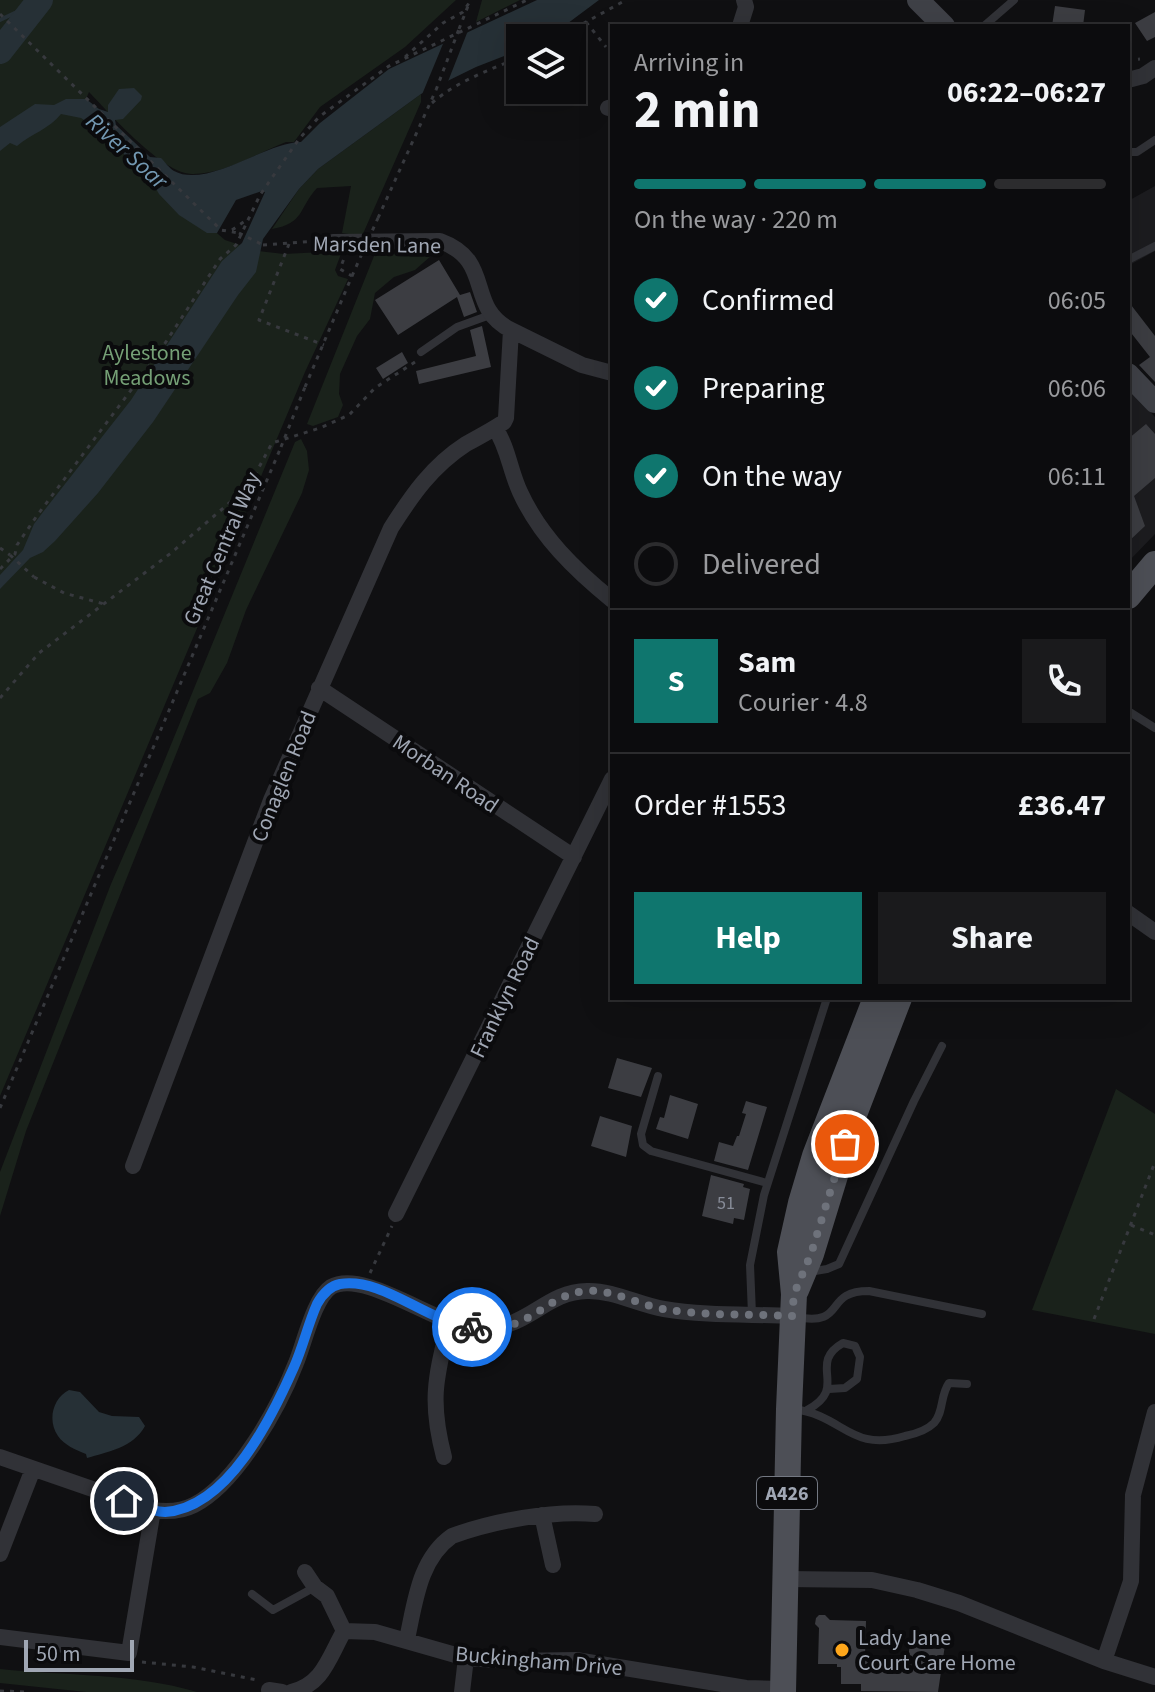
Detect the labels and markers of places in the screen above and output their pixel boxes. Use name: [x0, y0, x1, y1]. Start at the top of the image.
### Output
pin: [811, 1110, 879, 1178]
pin: [90, 1467, 158, 1535]
place label: Lady Jane Court Care Home: [858, 1622, 1016, 1679]
marker: Lady Jane Court Care Home: [833, 1641, 851, 1659]

